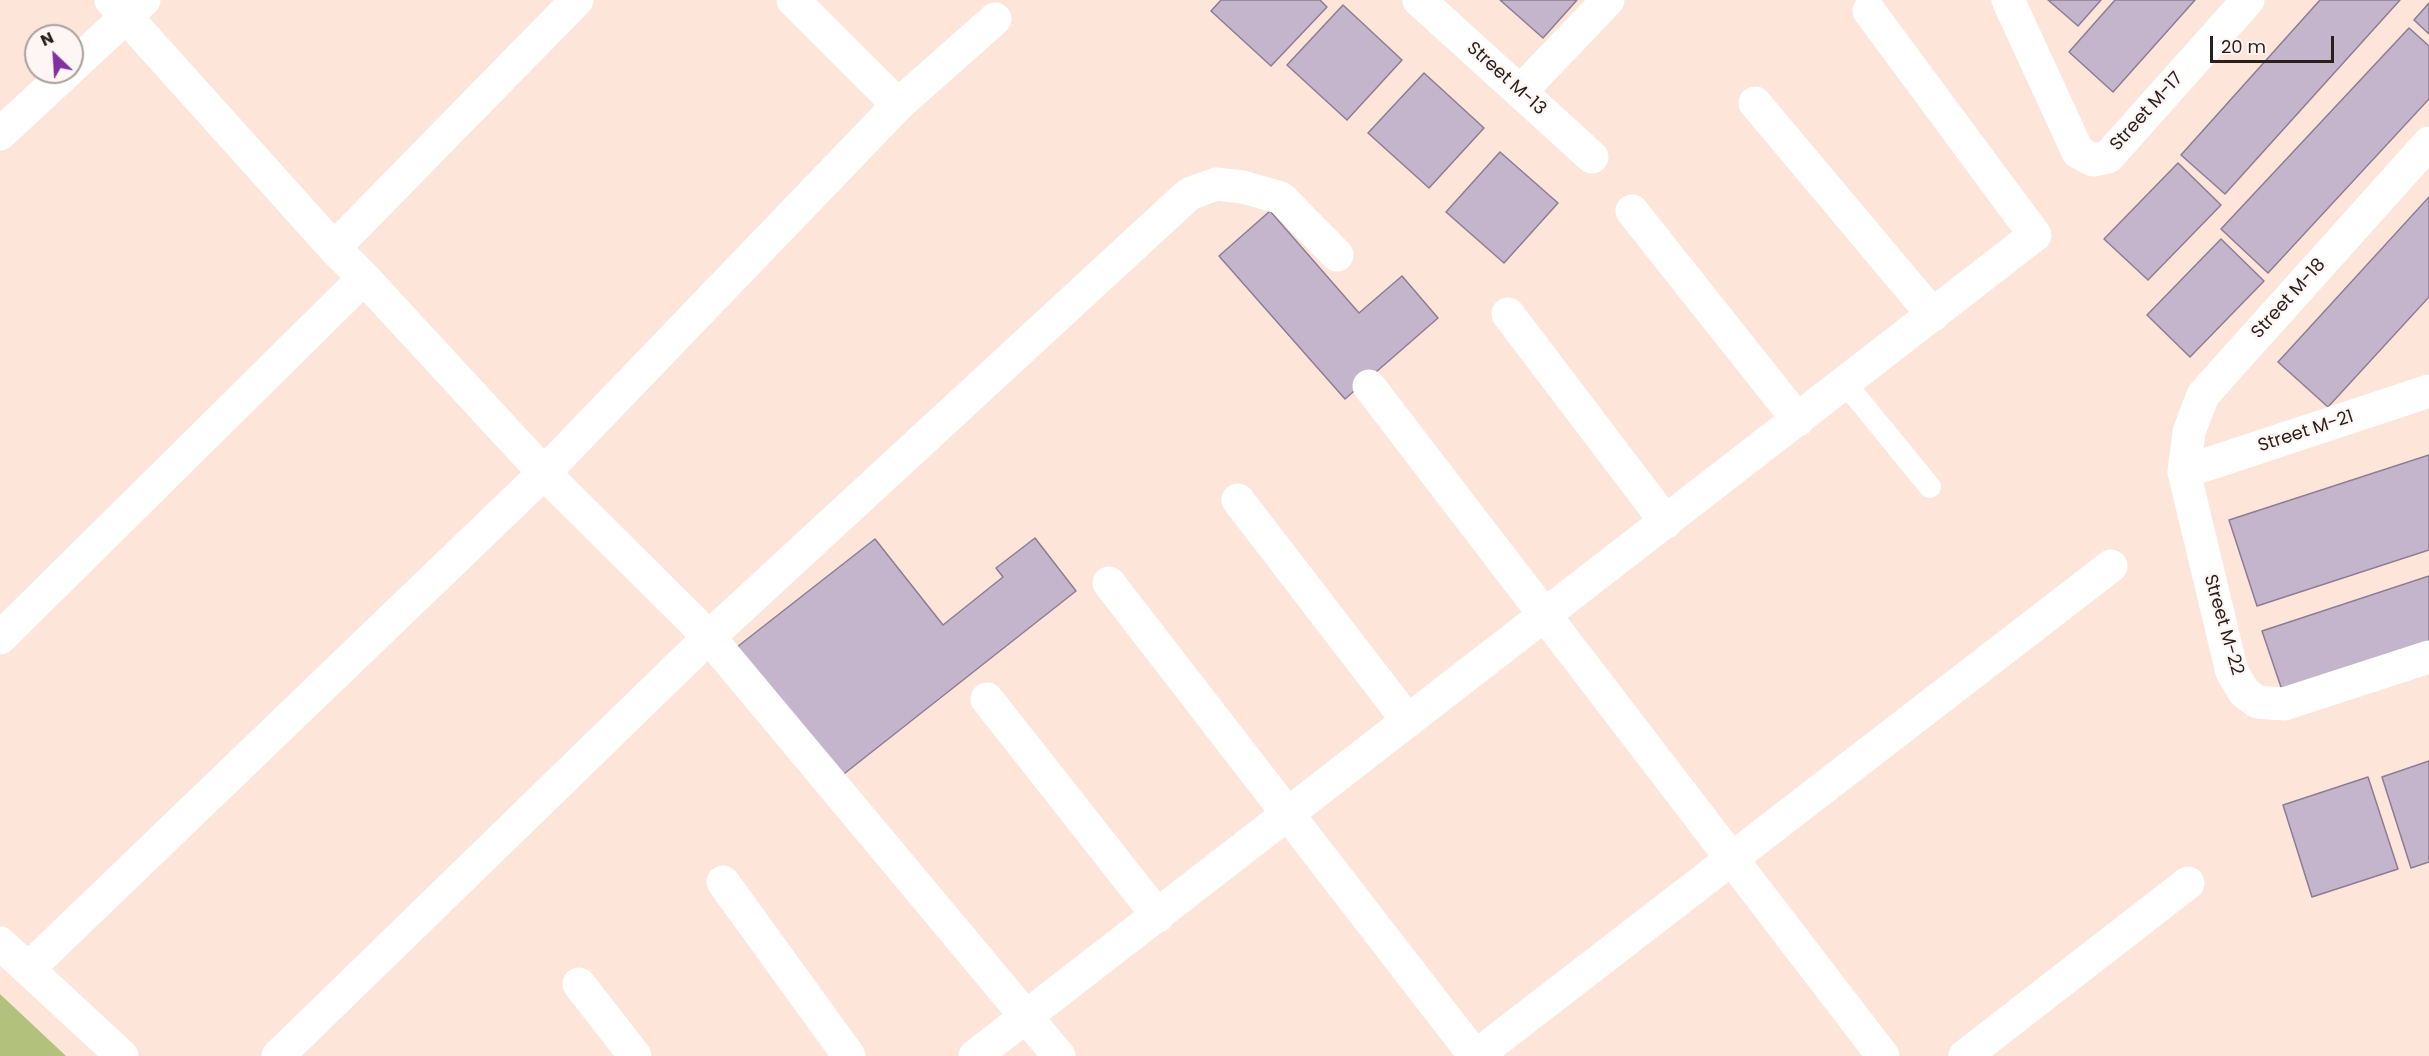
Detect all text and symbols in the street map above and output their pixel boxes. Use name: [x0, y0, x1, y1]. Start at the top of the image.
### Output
north arrow: [24, 24, 84, 84]
scale bar: [2213, 24, 2338, 62]
text: N: [37, 26, 57, 52]
text: 20 m: [2221, 34, 2266, 59]
street label: Street M-13: [1462, 38, 1550, 120]
street label: Street M-17: [2106, 68, 2188, 156]
street label: Street M-18: [2248, 255, 2330, 343]
street label: Street M-21: [2256, 406, 2356, 458]
street label: Street M-22: [2198, 572, 2248, 678]

